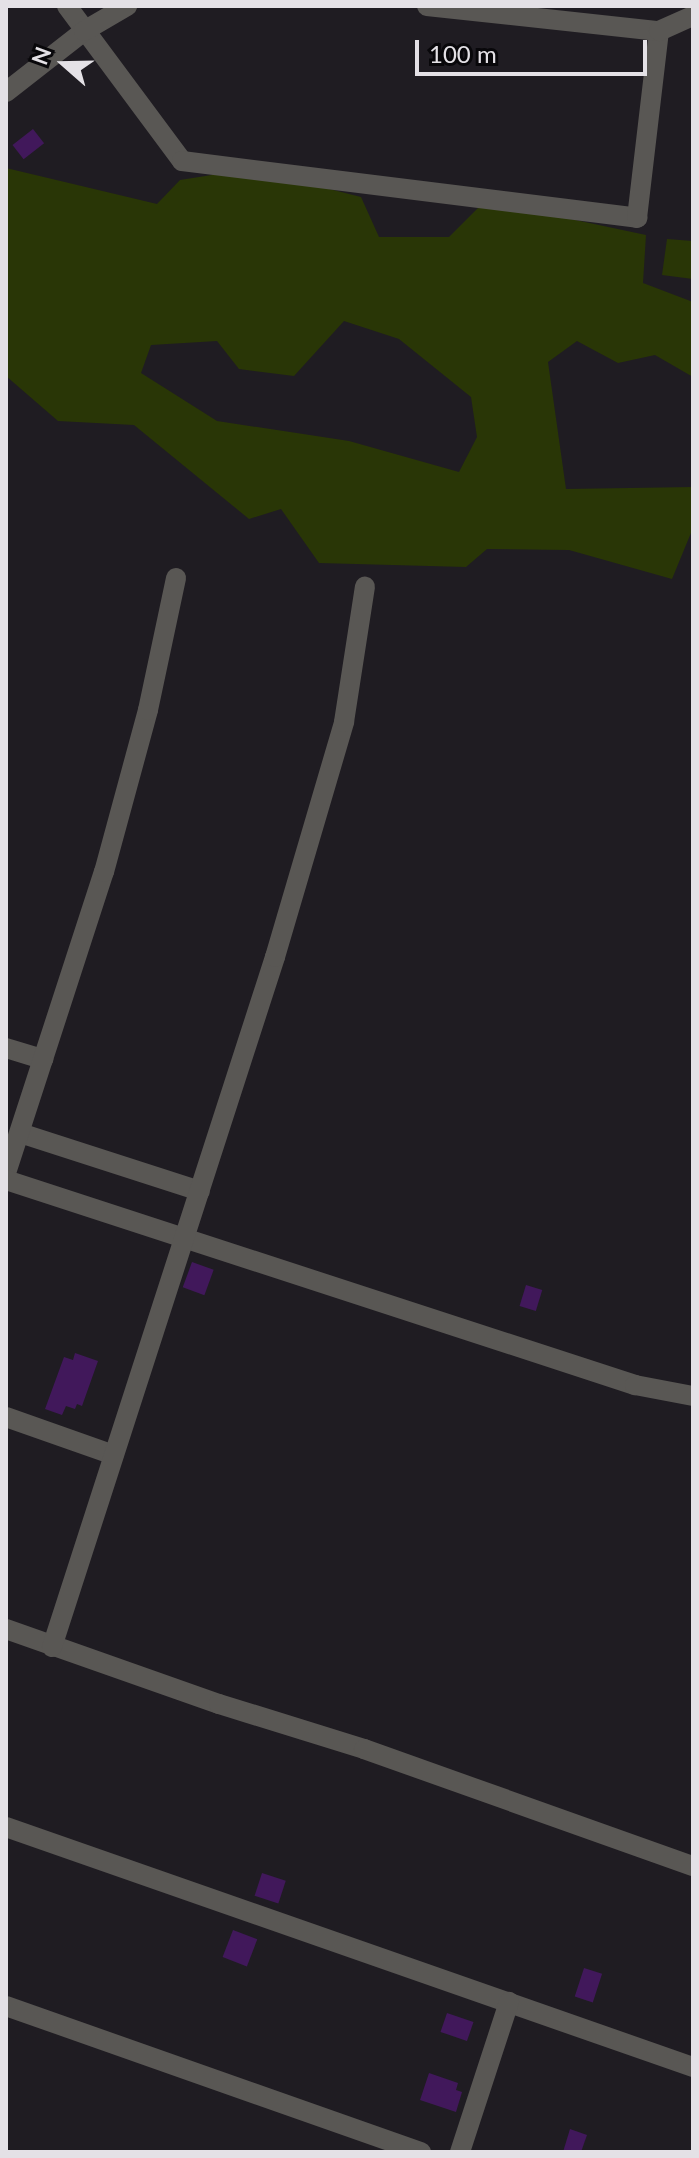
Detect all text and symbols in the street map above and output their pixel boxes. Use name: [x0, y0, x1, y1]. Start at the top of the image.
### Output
north arrow: [24, 24, 104, 104]
scale bar: [419, 24, 651, 74]
text: 100 m: [429, 39, 497, 68]
text: N: [25, 43, 57, 68]

